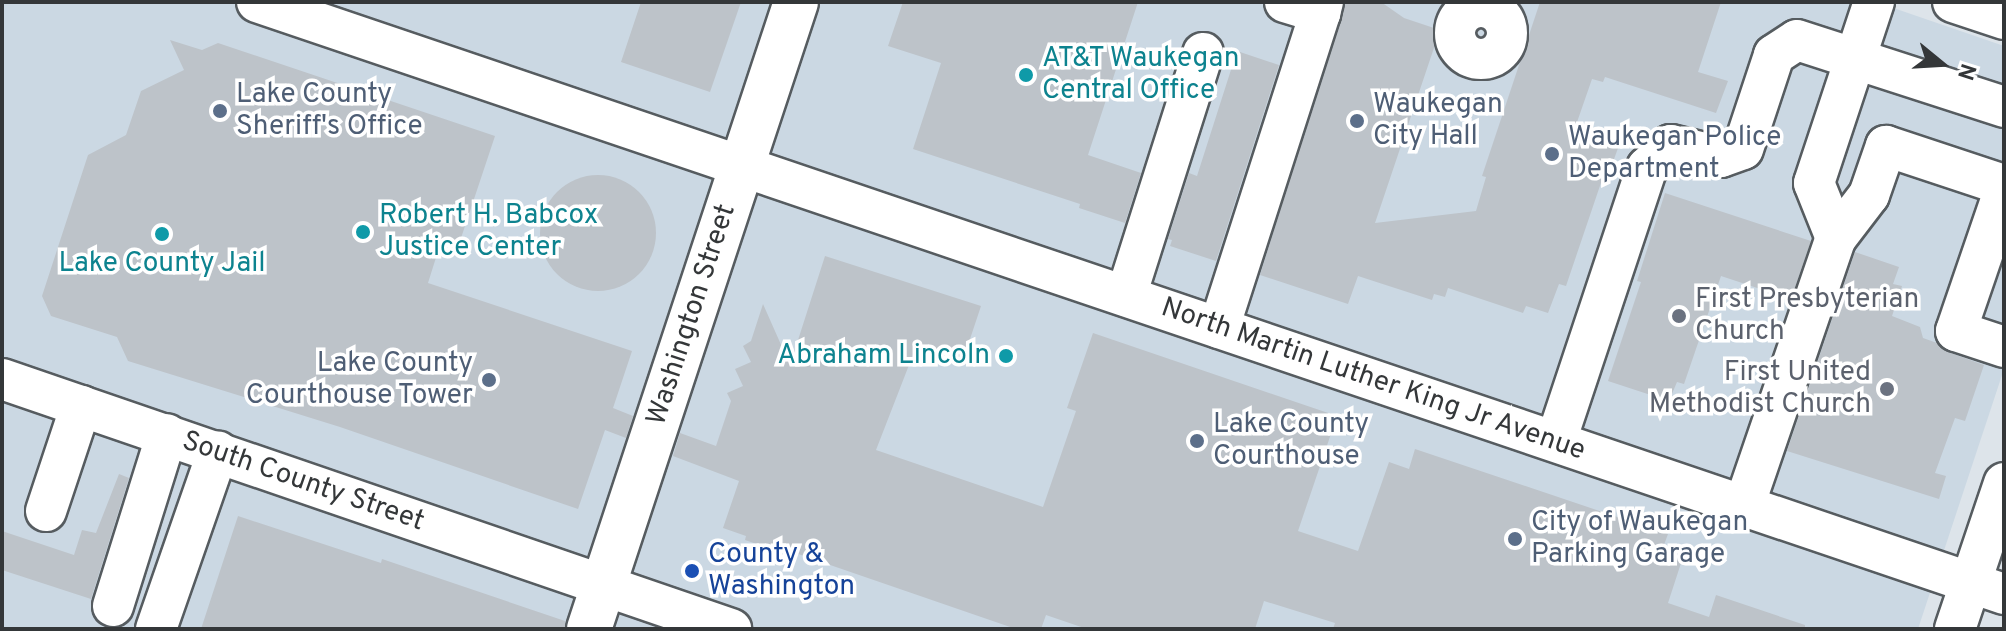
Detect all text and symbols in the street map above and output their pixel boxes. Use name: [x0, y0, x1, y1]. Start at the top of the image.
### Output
north arrow: [1902, 24, 1982, 104]
place label: AT&T Waukegan Central Office: [1042, 42, 1241, 108]
text: N: [1950, 60, 1981, 83]
marker: AT&T Waukegan Central Office: [1017, 66, 1035, 84]
place label: Lake County Sheriff's Office: [236, 78, 422, 144]
place label: Waukegan City Hall: [1373, 88, 1503, 154]
marker: Lake County Sheriff's Office: [211, 102, 229, 120]
marker: Waukegan City Hall: [1348, 112, 1366, 130]
place label: Waukegan Police Department: [1568, 121, 1781, 187]
marker: Waukegan Police Department: [1543, 145, 1561, 163]
place label: Robert H. Babcox Justice Center: [379, 199, 598, 265]
street label: Washington Street: [640, 200, 744, 430]
marker: Robert H. Babcox Justice Center: [354, 223, 372, 241]
marker: Lake County Jail: [153, 225, 171, 243]
place label: Lake County Jail: [58, 247, 266, 281]
place label: First Presbyterian Church: [1695, 283, 1919, 349]
street label: North Martin Luther King Jr Avenue: [1156, 291, 1590, 469]
marker: First Presbyterian Church: [1670, 307, 1688, 325]
place label: Abraham Lincoln: [777, 339, 990, 373]
place label: Lake County Courthouse Tower: [245, 347, 473, 413]
marker: Abraham Lincoln: [997, 347, 1015, 365]
place label: First United Methodist Church: [1649, 356, 1871, 422]
marker: Lake County Courthouse Tower: [480, 371, 498, 389]
marker: First United Methodist Church: [1878, 380, 1896, 398]
place label: Lake County Courthouse: [1213, 408, 1369, 474]
street label: South County Street: [178, 425, 428, 539]
marker: Lake County Courthouse: [1188, 432, 1206, 450]
place label: City of Waukegan Parking Garage: [1531, 506, 1749, 572]
marker: City of Waukegan Parking Garage: [1506, 530, 1524, 548]
place label: County & Washington: [708, 538, 855, 604]
marker: County & Washington: [683, 562, 701, 580]

